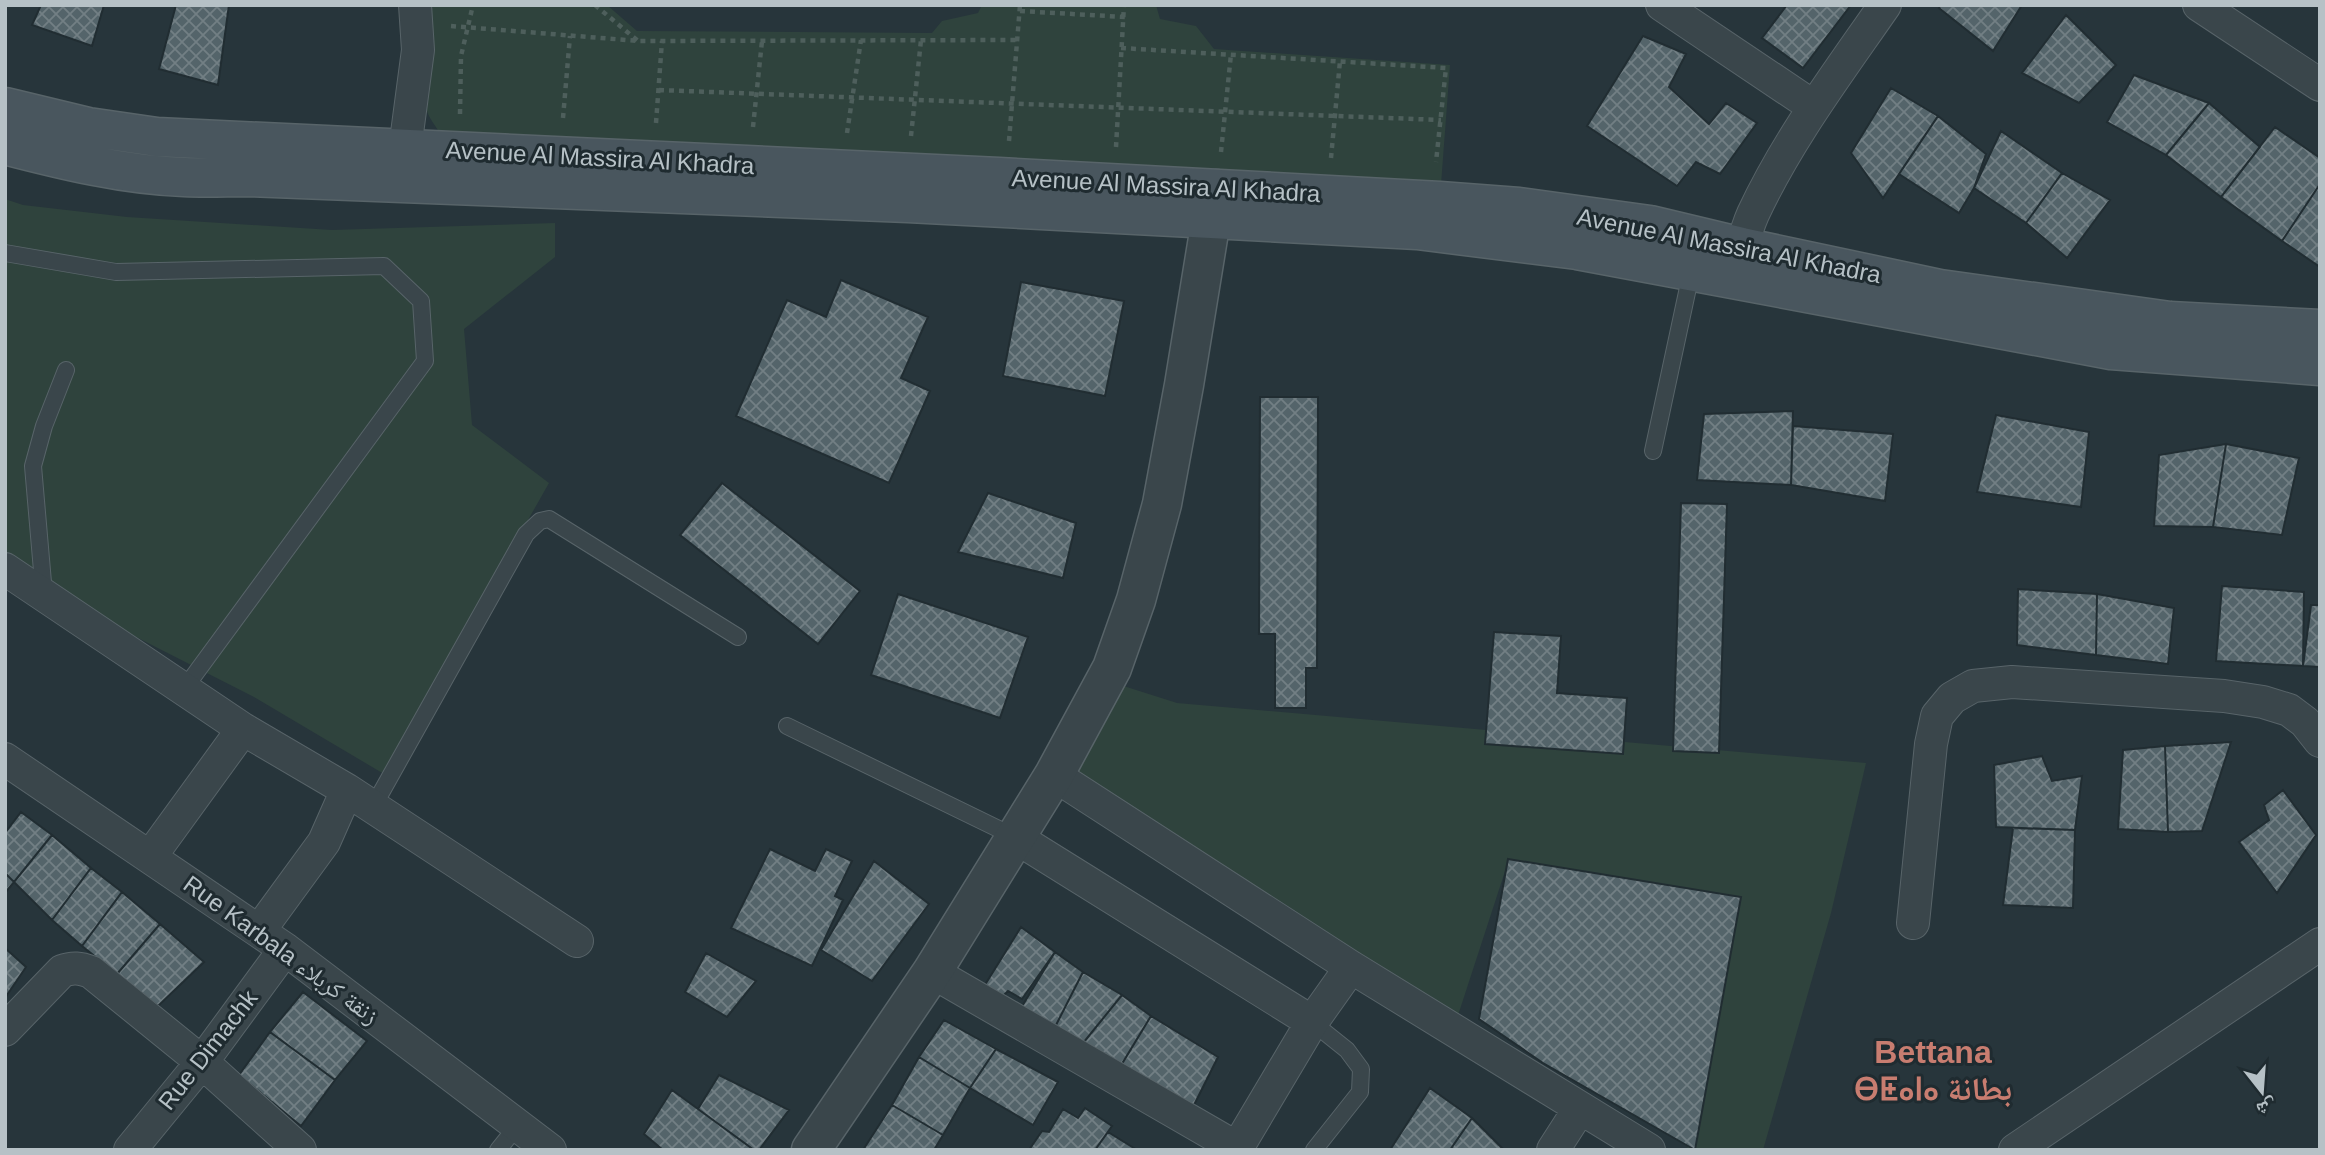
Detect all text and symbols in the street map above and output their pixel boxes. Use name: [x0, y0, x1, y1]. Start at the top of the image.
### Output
street label: Avenue Al Massira Al Khadra: [445, 136, 756, 179]
street label: Avenue Al Massira Al Khadra: [1011, 164, 1322, 207]
street label: Avenue Al Massira Al Khadra: [1575, 203, 1884, 288]
street label: Rue Karbala زنقة كربلاء: [178, 870, 384, 1030]
street label: Rue Dimachk: [153, 984, 263, 1115]
district label: Bettana ⴱⵟⴰⵏⴰ بطانة: [1854, 1034, 2012, 1107]
north arrow: [2227, 1057, 2297, 1127]
text: ش: [2254, 1094, 2280, 1121]

